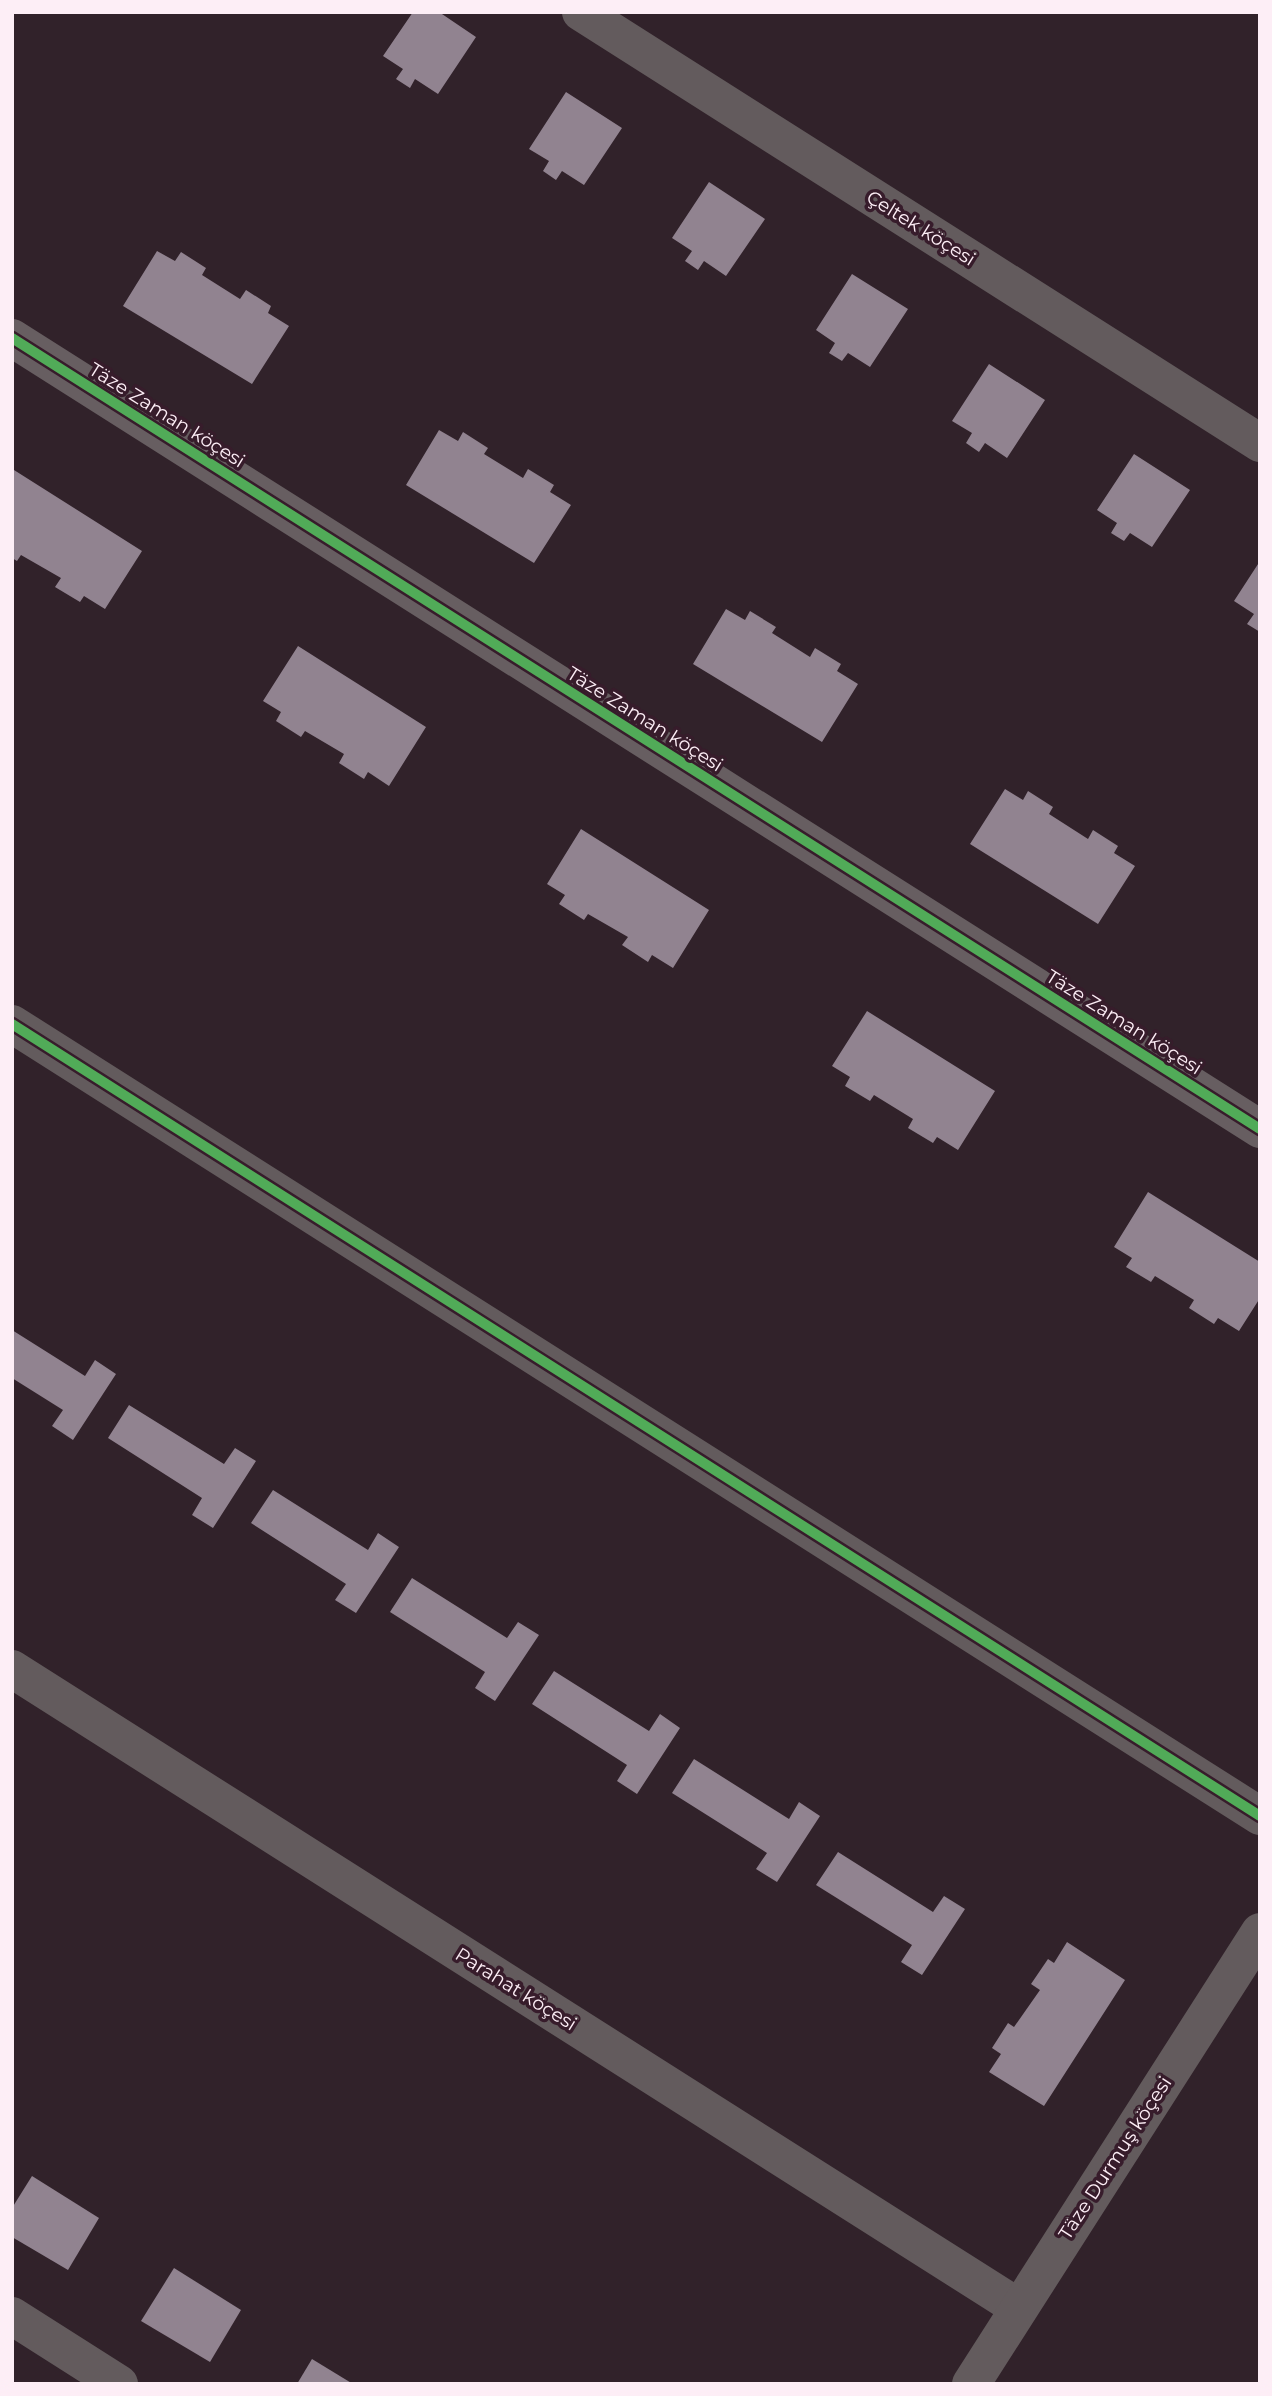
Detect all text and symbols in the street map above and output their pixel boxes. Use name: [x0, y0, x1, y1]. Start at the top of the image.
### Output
street label: Çeltek köçesi: [862, 185, 980, 271]
street label: Täze Zaman köçesi: [85, 358, 249, 472]
street label: Täze Zaman köçesi: [563, 662, 727, 776]
street label: Täze Zaman köçesi: [1042, 965, 1206, 1079]
street label: Parahat köçesi: [451, 1943, 581, 2035]
street label: Täze Durmuş köçesi: [1054, 2072, 1176, 2244]

